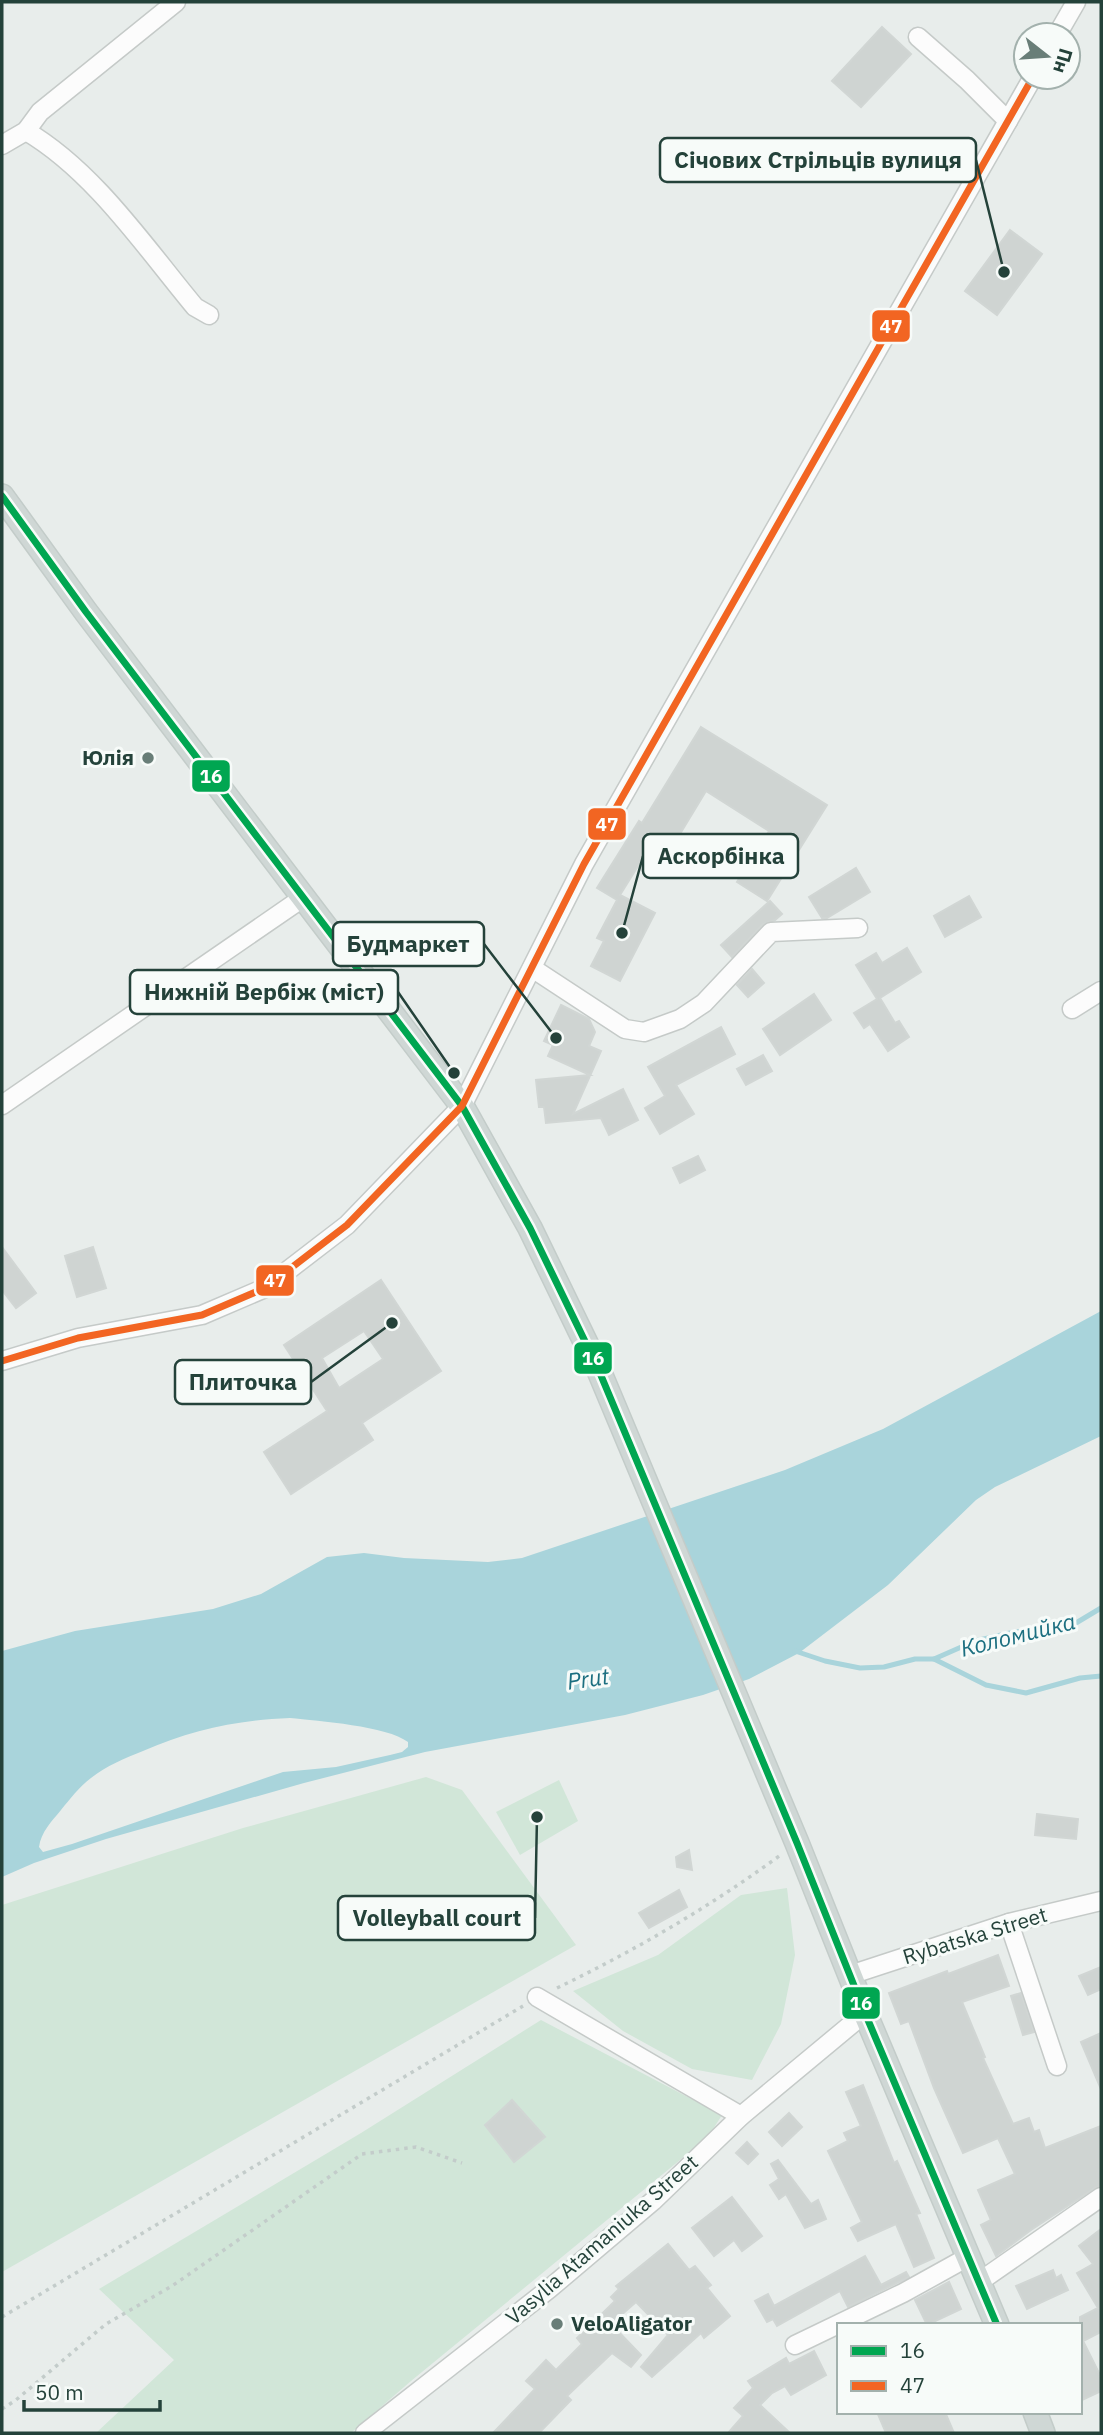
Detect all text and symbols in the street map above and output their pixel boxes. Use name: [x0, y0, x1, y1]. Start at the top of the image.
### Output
north arrow: [1012, 21, 1082, 91]
text: Пн: [1048, 45, 1078, 76]
callout: Січових Стрільців вулиця: [660, 138, 976, 182]
text: Січових Стрільців вулиця: [674, 144, 962, 174]
line badge: 47: [871, 309, 911, 343]
text: 47: [880, 314, 902, 338]
place label: Юлія: [82, 743, 134, 771]
marker: Юлія: [140, 750, 156, 766]
line badge: 16: [191, 759, 231, 793]
text: 16: [200, 764, 222, 788]
line badge: 47: [587, 807, 627, 841]
text: 47: [596, 812, 618, 836]
callout: Аскорбінка: [643, 834, 798, 878]
text: Аскорбінка: [657, 840, 785, 870]
callout: Будмаркет: [333, 922, 484, 966]
text: Будмаркет: [347, 928, 469, 958]
callout: Нижній Вербіж (міст): [130, 970, 398, 1014]
text: Нижній Вербіж (міст): [144, 976, 384, 1006]
line badge: 47: [255, 1264, 295, 1297]
text: 47: [264, 1268, 286, 1292]
line badge: 16: [573, 1341, 613, 1375]
text: 16: [582, 1346, 604, 1370]
callout: Плиточка: [175, 1360, 311, 1404]
text: Плиточка: [189, 1366, 297, 1396]
water label: Коломийка: [957, 1605, 1079, 1663]
water label: Prut: [565, 1660, 611, 1696]
callout: Volleyball court: [338, 1896, 535, 1940]
street label: Rybatska Street: [899, 1900, 1050, 1970]
text: Volleyball court: [353, 1902, 522, 1932]
line badge: 16: [841, 1986, 881, 2020]
text: 16: [850, 1991, 872, 2015]
street label: Vasylia Atamaniuka Street: [499, 2148, 703, 2331]
place label: VeloAligator: [571, 2309, 693, 2337]
marker: VeloAligator: [549, 2316, 565, 2332]
legend: [837, 2323, 1082, 2414]
text: 16: [900, 2336, 925, 2364]
scale bar: [24, 2368, 161, 2412]
text: 47: [900, 2371, 925, 2399]
text: 50 m: [35, 2378, 84, 2406]

